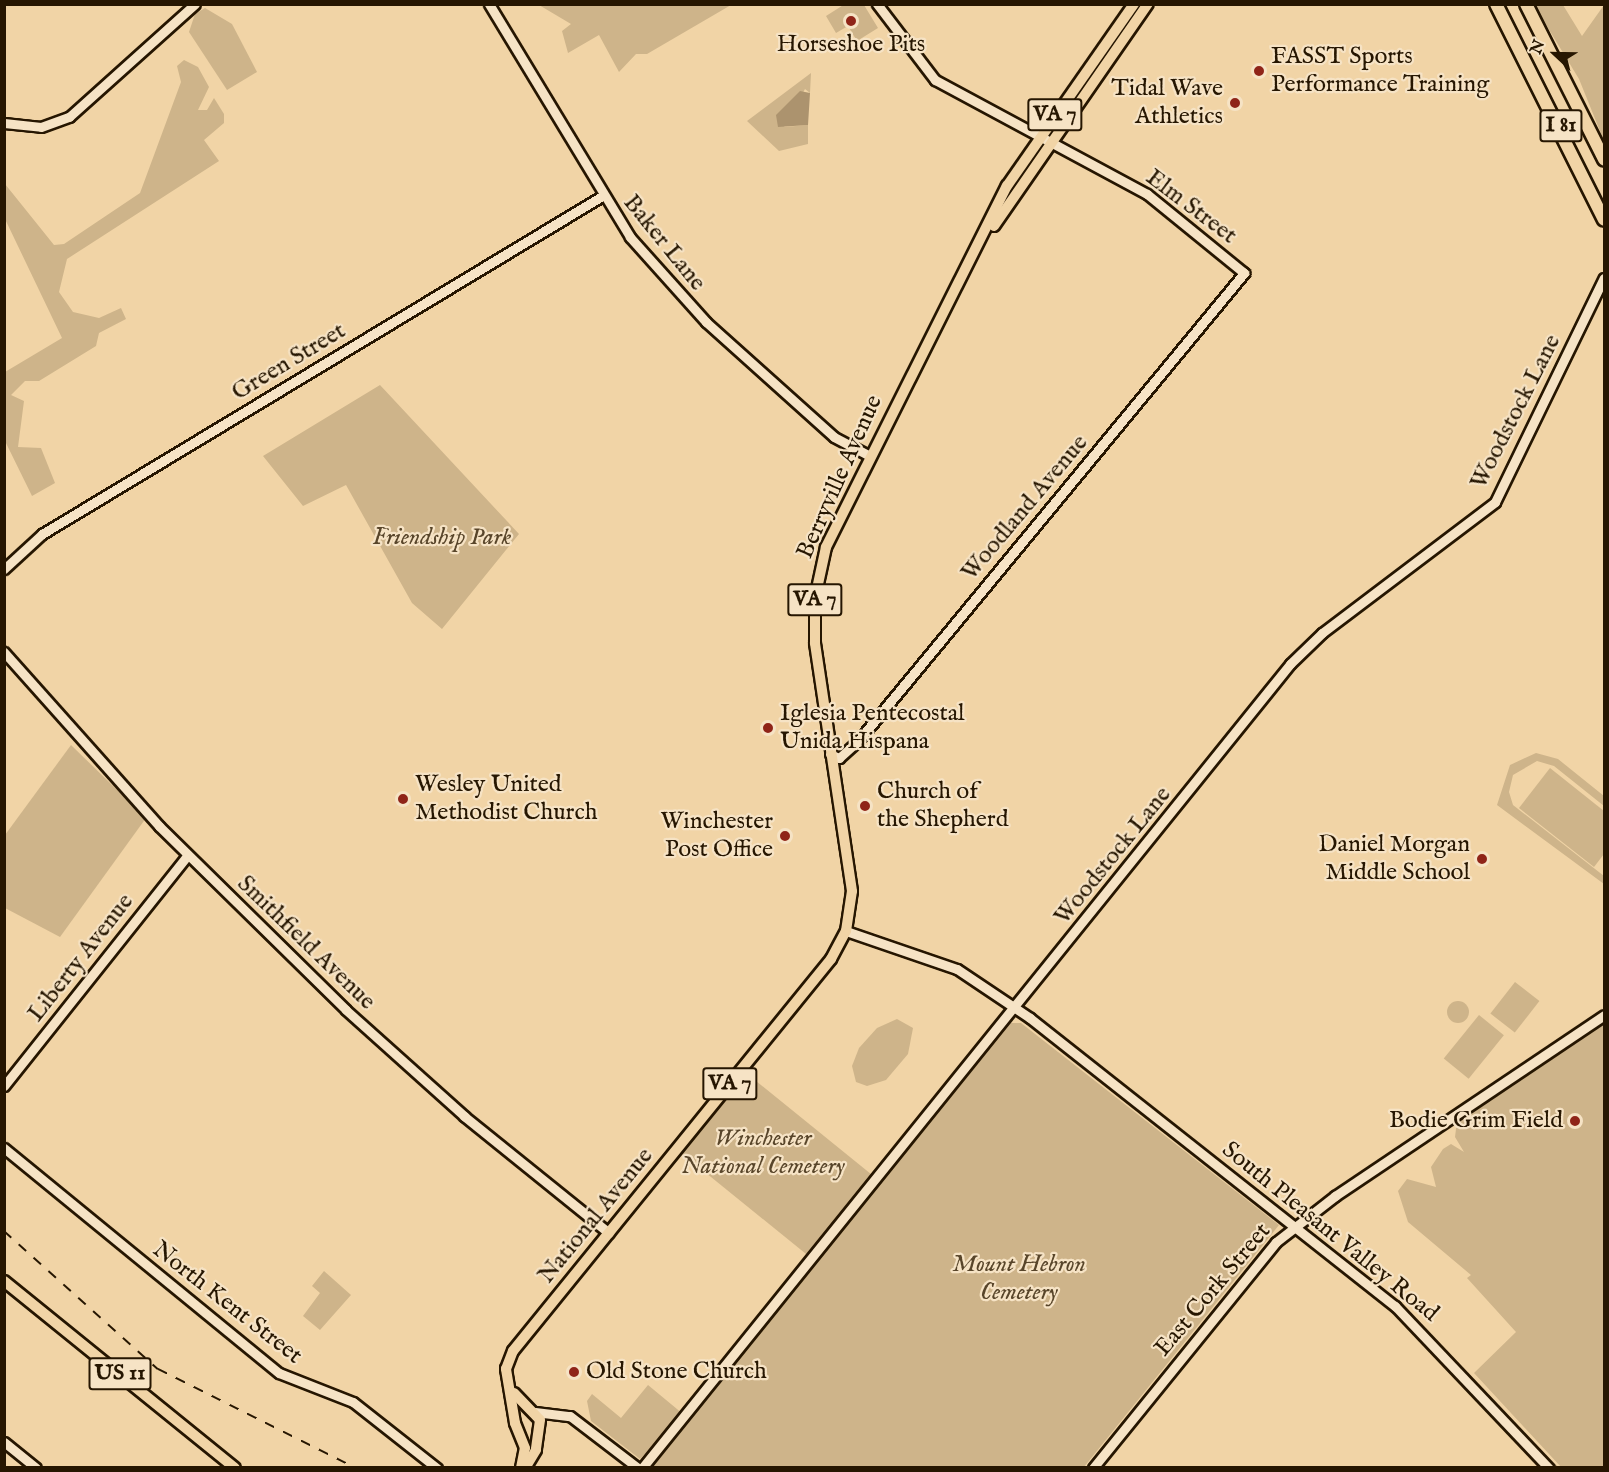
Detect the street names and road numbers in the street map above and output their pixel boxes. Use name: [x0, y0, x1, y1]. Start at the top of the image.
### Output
road number: VA 7: [1026, 96, 1084, 134]
road number: I 81: [1538, 107, 1584, 145]
street label: Elm Street: [1140, 163, 1242, 251]
street label: Baker Lane: [617, 189, 711, 297]
street label: Green Street: [227, 317, 351, 407]
street label: Woodstock Lane: [1465, 330, 1567, 494]
street label: Berryville Avenue: [791, 391, 889, 563]
street label: Woodland Avenue: [956, 429, 1094, 587]
road number: VA 7: [786, 581, 844, 619]
street label: Woodstock Lane: [1048, 781, 1178, 931]
street label: Smithfield Avenue: [231, 870, 381, 1016]
street label: Liberty Avenue: [22, 888, 140, 1028]
road number: VA 7: [702, 1065, 758, 1103]
street label: South Pleasant Valley Road: [1216, 1136, 1444, 1328]
street label: National Avenue: [533, 1142, 659, 1290]
street label: East Cork Street: [1149, 1217, 1277, 1363]
street label: North Kent Street: [146, 1236, 308, 1370]
road number: US 11: [88, 1355, 152, 1393]

